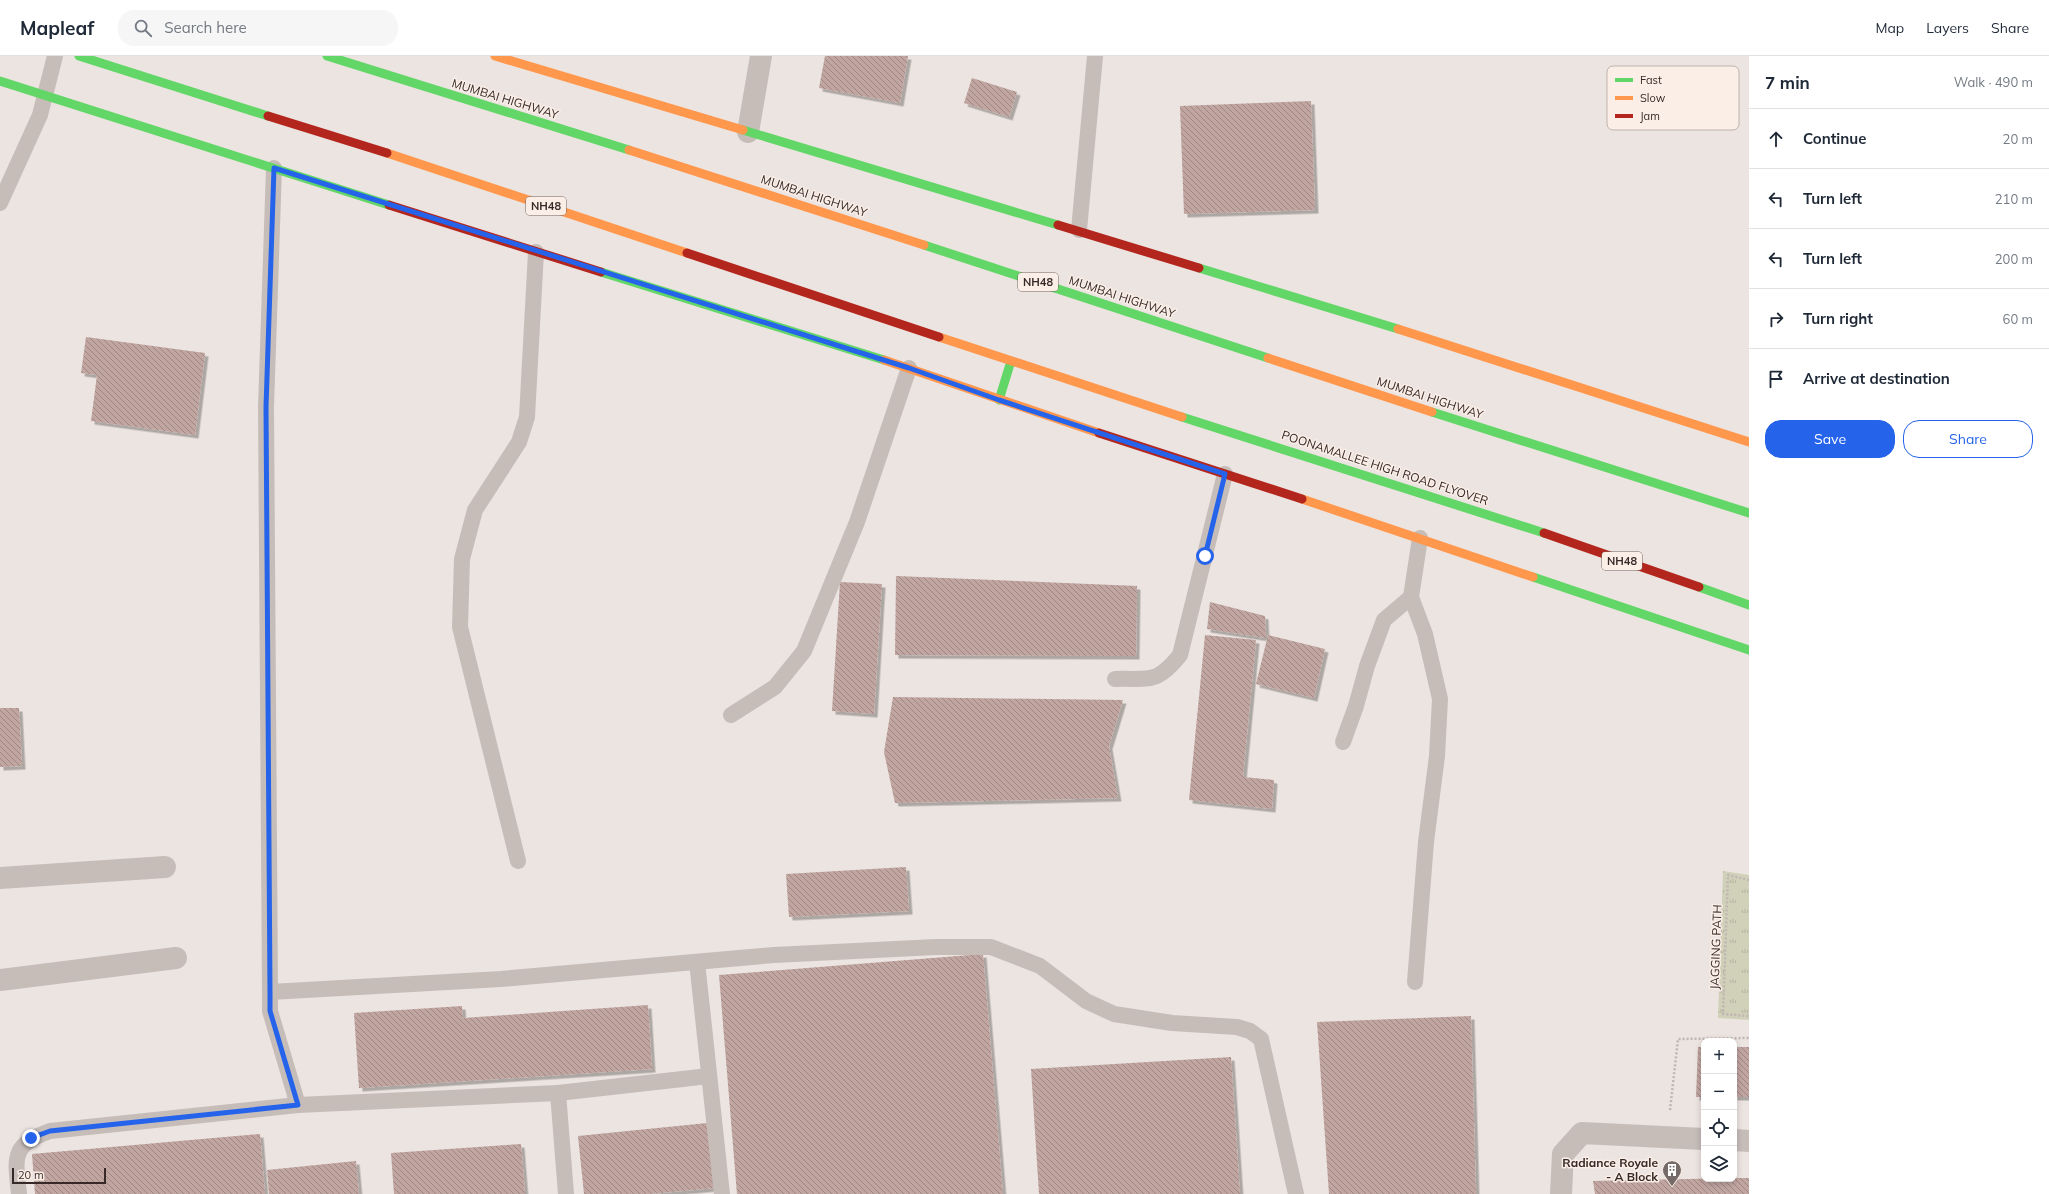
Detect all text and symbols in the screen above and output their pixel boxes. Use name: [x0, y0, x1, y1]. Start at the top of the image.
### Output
search box: [118, 10, 398, 46]
text: Mapleaf: [20, 16, 94, 40]
icon: search: [132, 17, 154, 39]
text: Search here: [164, 18, 247, 37]
text: Map: [1875, 19, 1904, 37]
text: Layers: [1926, 19, 1969, 37]
text: Share: [1991, 19, 2029, 37]
legend: [1607, 66, 1739, 130]
text: 7 min: [1765, 72, 1810, 93]
text: Fast: [1640, 73, 1662, 87]
text: Walk · 490 m: [1954, 74, 2033, 90]
street label: MUMBAI HIGHWAY: [450, 75, 561, 122]
text: Slow: [1640, 91, 1666, 105]
text: Jam: [1640, 109, 1660, 123]
icon: ahead: [1765, 128, 1787, 150]
text: Continue: [1803, 129, 1866, 148]
text: 20 m: [2003, 131, 2033, 147]
street label: MUMBAI HIGHWAY: [759, 171, 870, 220]
icon: left: [1765, 188, 1787, 210]
text: Turn left: [1803, 189, 1862, 208]
text: 210 m: [1995, 191, 2033, 207]
road number: NH48: [526, 197, 566, 215]
icon: left: [1765, 248, 1787, 270]
text: Turn left: [1803, 249, 1862, 268]
text: 200 m: [1995, 251, 2033, 267]
street label: MUMBAI HIGHWAY: [1067, 272, 1178, 321]
road number: NH48: [1018, 273, 1058, 291]
icon: right: [1765, 308, 1787, 330]
text: Turn right: [1803, 309, 1873, 328]
text: 60 m: [2003, 311, 2033, 327]
icon: arrive: [1765, 368, 1787, 390]
text: Arrive at destination: [1803, 369, 1950, 388]
street label: MUMBAI HIGHWAY: [1375, 373, 1486, 422]
button: Save: [1765, 420, 1895, 458]
button: Share: [1903, 420, 2033, 458]
street label: POONAMALLEE HIGH ROAD FLYOVER: [1280, 427, 1490, 508]
route start: [1196, 547, 1214, 565]
road number: NH48: [1602, 552, 1642, 570]
street label: JAGGING PATH: [1707, 904, 1724, 990]
map controls: [1701, 1038, 1737, 1182]
button: +: [1701, 1038, 1737, 1074]
button: −: [1701, 1074, 1737, 1110]
button: locate: [1701, 1110, 1737, 1146]
route end: [22, 1129, 40, 1147]
button: layers: [1701, 1146, 1737, 1182]
place label: Radiance Royale - A Block: [1562, 1155, 1658, 1184]
building icon: Radiance Royale - A Block: [1661, 1159, 1683, 1187]
scale bar: [12, 1166, 106, 1185]
text: 20 m: [18, 1168, 44, 1182]

